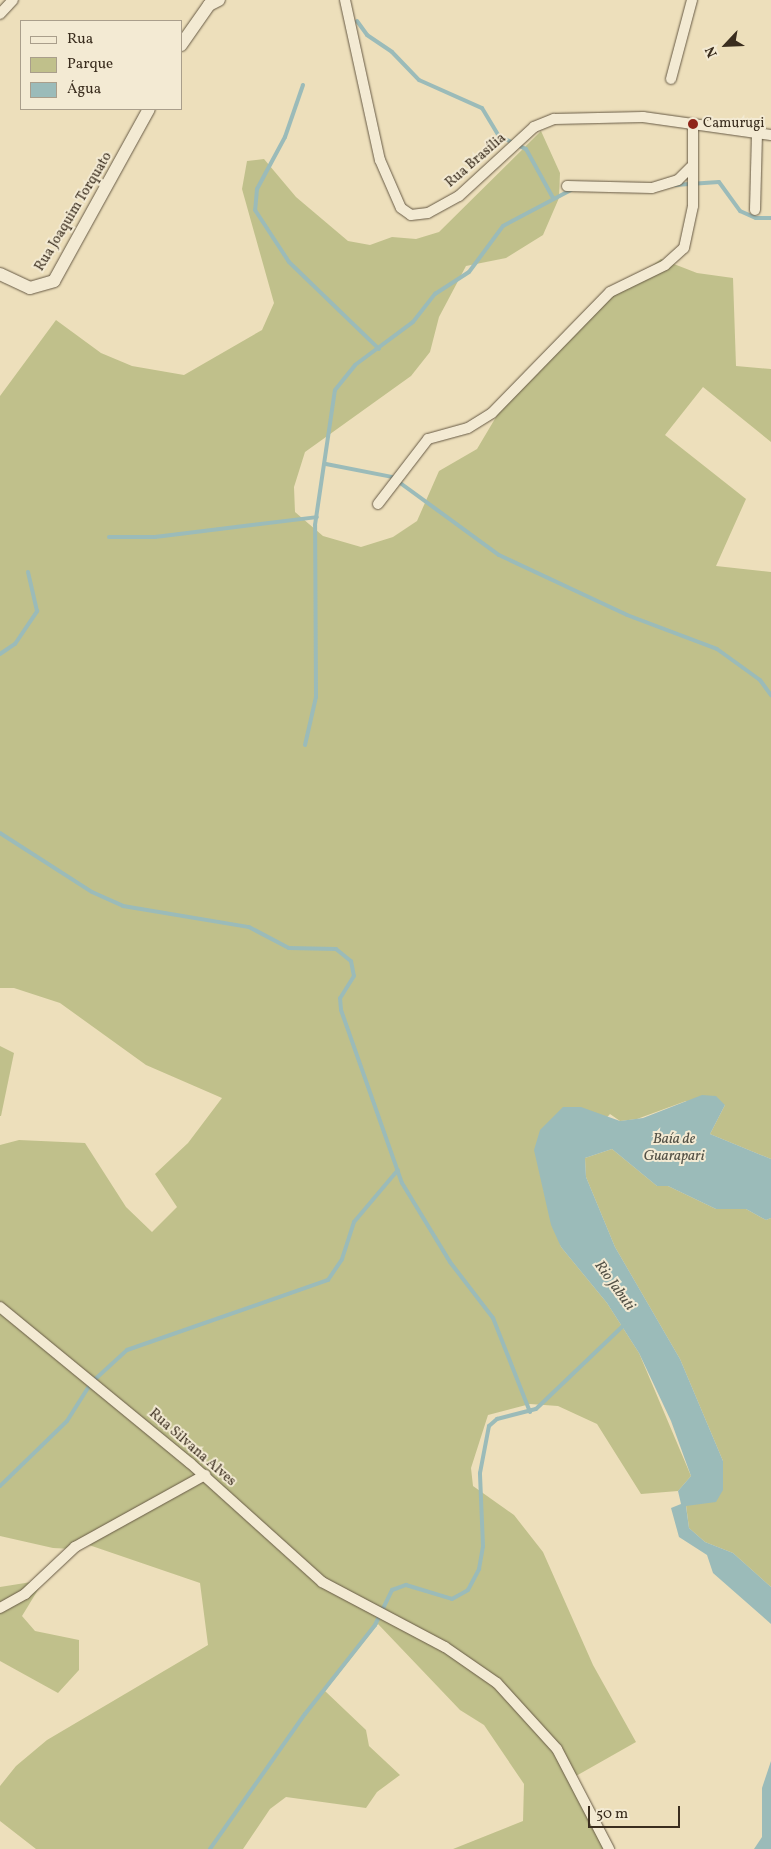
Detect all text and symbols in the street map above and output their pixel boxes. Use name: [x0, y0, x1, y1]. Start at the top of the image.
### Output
legend: [20, 20, 182, 110]
north arrow: [701, 20, 751, 70]
text: Rua: [67, 29, 93, 50]
text: N: [701, 43, 723, 60]
text: Parque: [67, 54, 113, 75]
text: Água: [67, 79, 101, 100]
place label: Camurugi: [703, 116, 765, 132]
marker: Camurugi: [687, 118, 699, 130]
street label: Rua Brasília: [442, 130, 510, 192]
street label: Rua Joaquim Torquato: [32, 149, 116, 275]
water label: Baía de Guarapari: [644, 1130, 704, 1165]
water label: Rio Jabuti: [590, 1258, 638, 1314]
street label: Rua Silvana Alves: [145, 1406, 239, 1490]
scale bar: [591, 1796, 684, 1828]
text: 50 m: [596, 1804, 628, 1825]

